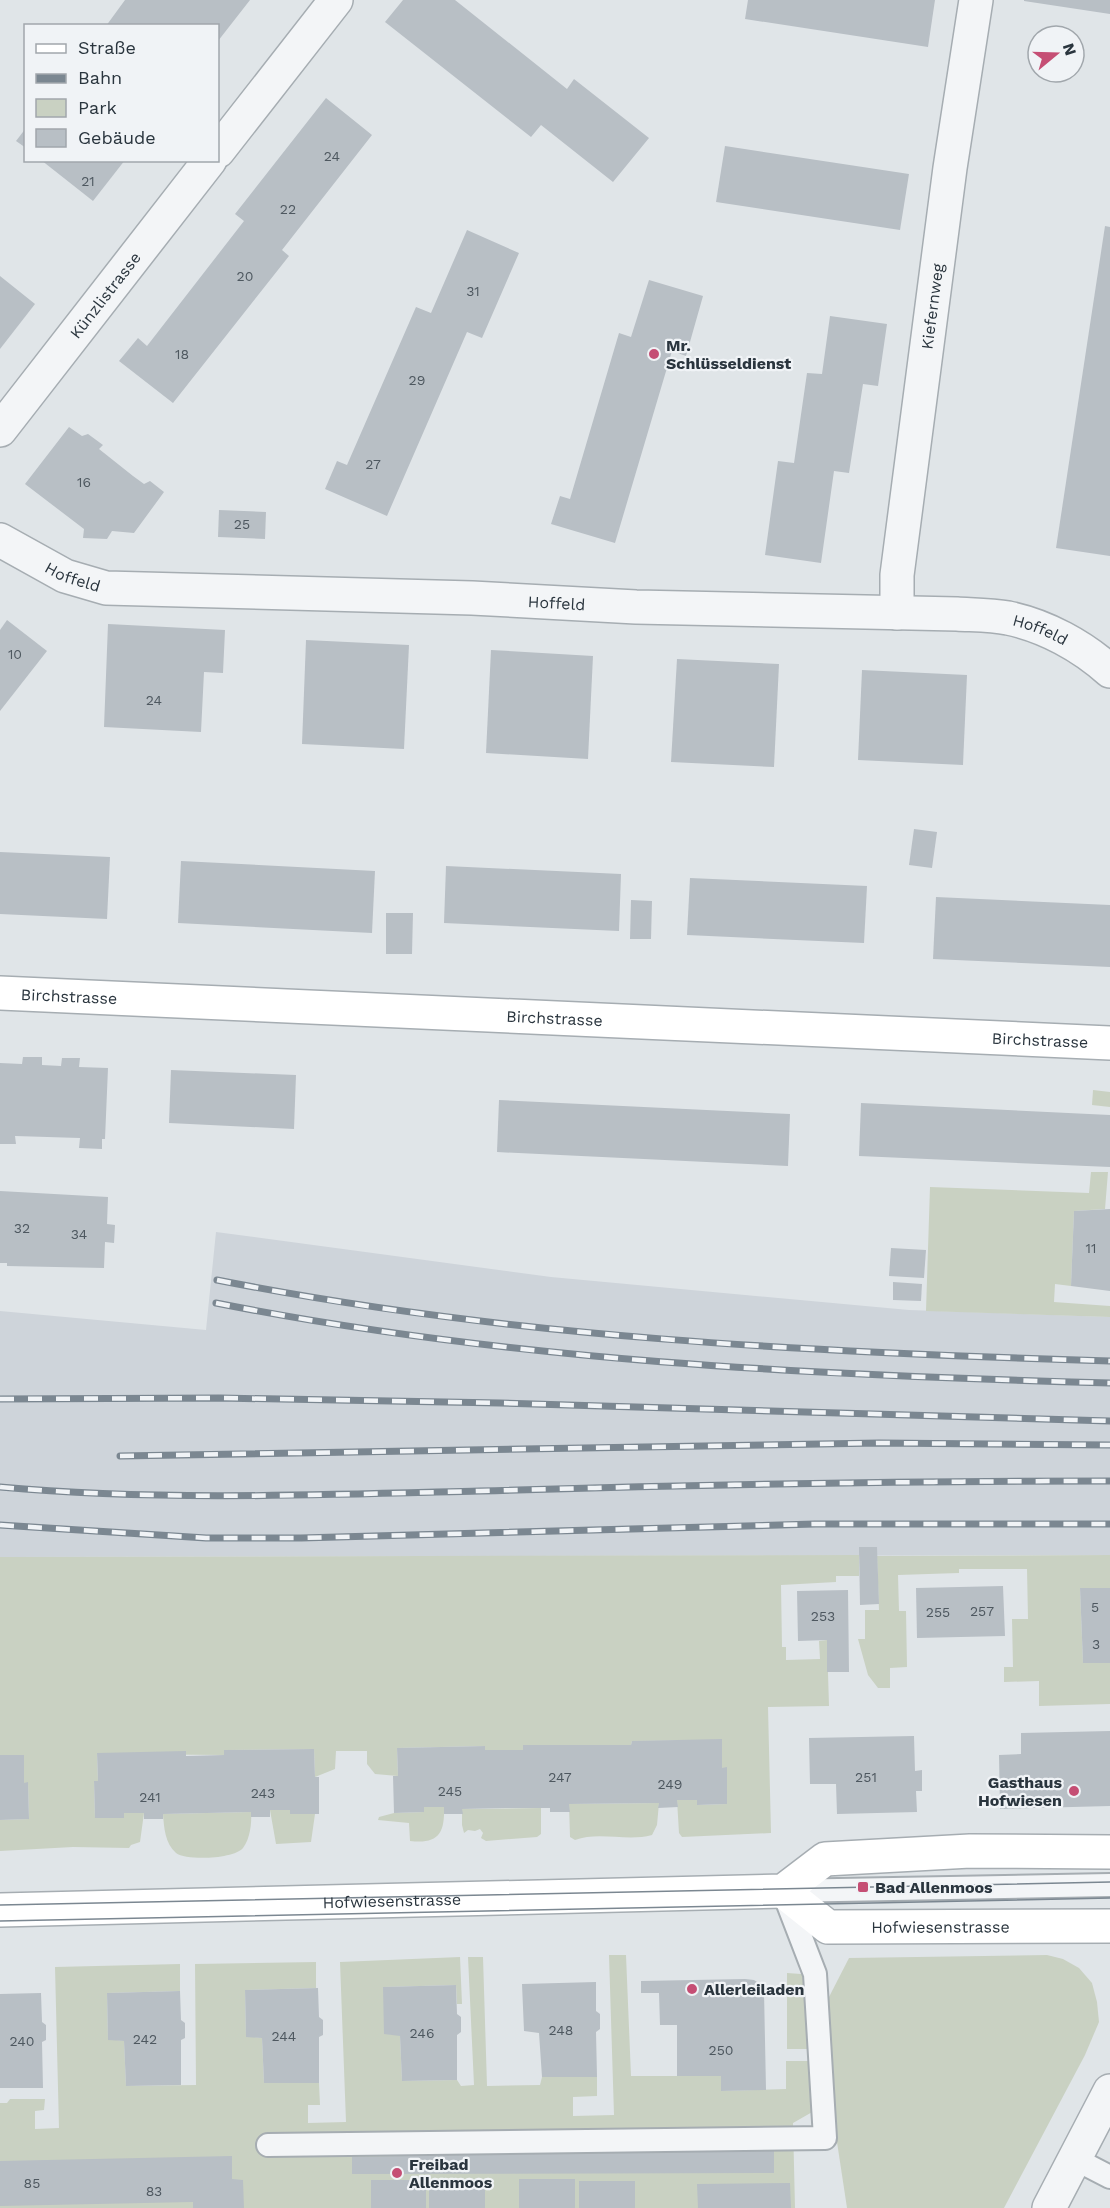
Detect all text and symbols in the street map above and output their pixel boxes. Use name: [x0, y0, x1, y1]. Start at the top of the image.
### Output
legend: [24, 24, 219, 162]
north arrow: [1026, 24, 1086, 84]
text: Straße: [78, 37, 136, 58]
text: N: [1059, 41, 1081, 58]
text: Bahn: [78, 67, 122, 88]
text: Park: [78, 97, 117, 118]
text: Gebäude: [78, 127, 156, 148]
house number: 24: [324, 148, 340, 164]
house number: 21: [81, 173, 95, 189]
house number: 22: [280, 201, 296, 217]
street label: Künzlistrasse: [65, 248, 144, 342]
street label: Kiefernweg: [917, 262, 947, 350]
house number: 20: [237, 268, 253, 284]
house number: 31: [466, 283, 480, 299]
place label: Mr. Schlüsseldienst: [666, 336, 791, 373]
house number: 18: [175, 346, 189, 362]
marker: Mr. Schlüsseldienst: [647, 347, 661, 361]
house number: 29: [409, 372, 425, 388]
house number: 27: [365, 456, 381, 472]
house number: 16: [77, 474, 91, 490]
house number: 25: [234, 516, 250, 532]
street label: Hoffeld: [42, 557, 103, 595]
street label: Hoffeld: [527, 592, 586, 614]
street label: Hoffeld: [1011, 610, 1071, 649]
house number: 10: [8, 646, 22, 662]
house number: 24: [146, 692, 162, 708]
street label: Birchstrasse: [20, 984, 118, 1008]
street label: Birchstrasse: [506, 1006, 603, 1030]
street label: Birchstrasse: [991, 1028, 1089, 1052]
house number: 32: [14, 1220, 30, 1236]
house number: 34: [71, 1226, 87, 1242]
house number: 11: [1086, 1240, 1096, 1256]
house number: 5: [1091, 1599, 1099, 1615]
house number: 257: [970, 1603, 994, 1619]
house number: 255: [926, 1604, 950, 1620]
house number: 253: [811, 1608, 835, 1624]
house number: 3: [1092, 1636, 1100, 1652]
house number: 247: [548, 1769, 572, 1785]
house number: 251: [855, 1769, 877, 1785]
place label: Gasthaus Hofwiesen: [978, 1773, 1062, 1810]
house number: 249: [658, 1776, 682, 1792]
house number: 245: [438, 1783, 462, 1799]
marker: Gasthaus Hofwiesen: [1067, 1784, 1081, 1798]
house number: 243: [251, 1785, 275, 1801]
house number: 241: [139, 1789, 161, 1805]
place label: Bad Allenmoos: [875, 1878, 993, 1897]
marker: Bad Allenmoos: [856, 1880, 870, 1894]
street label: Hofwiesenstrasse: [322, 1889, 461, 1912]
street label: Hofwiesenstrasse: [871, 1917, 1010, 1936]
place label: Allerleiladen: [704, 1980, 804, 1999]
marker: Allerleiladen: [685, 1982, 699, 1996]
house number: 248: [549, 2022, 573, 2038]
house number: 246: [410, 2025, 434, 2041]
house number: 244: [272, 2028, 296, 2044]
house number: 242: [133, 2031, 157, 2047]
house number: 240: [9, 2033, 35, 2049]
house number: 250: [708, 2042, 734, 2058]
place label: Freibad Allenmoos: [409, 2155, 493, 2192]
marker: Freibad Allenmoos: [390, 2166, 404, 2180]
house number: 85: [24, 2175, 40, 2191]
house number: 83: [146, 2183, 162, 2199]

